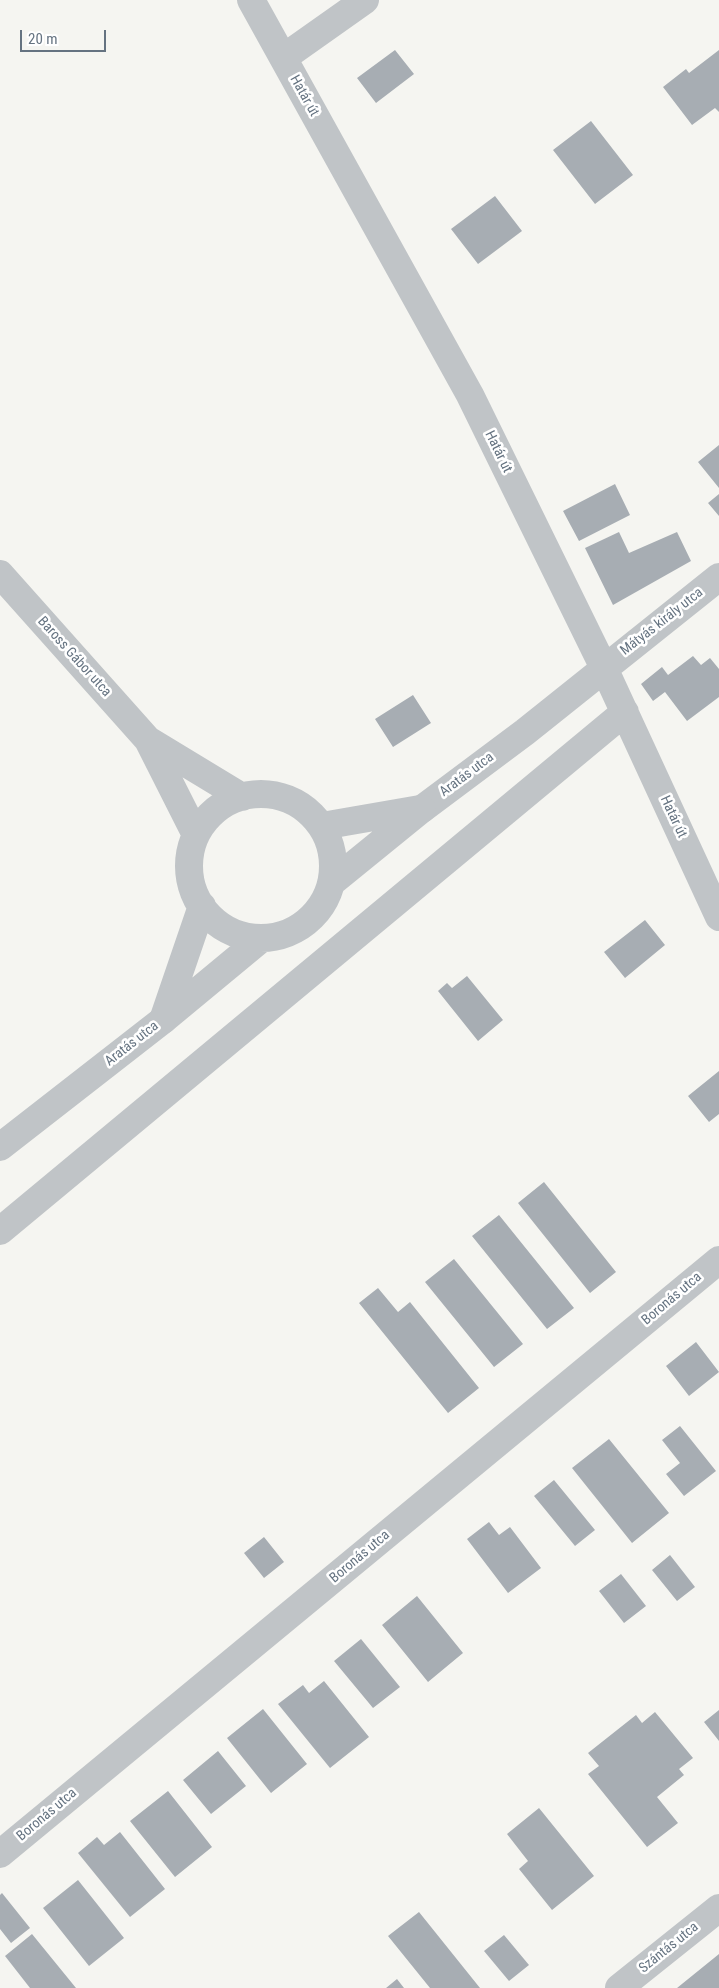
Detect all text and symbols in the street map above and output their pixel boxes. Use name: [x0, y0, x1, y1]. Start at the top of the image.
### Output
scale bar: [22, 20, 109, 52]
text: 20 m: [28, 30, 58, 48]
street label: Határ út: [286, 72, 322, 120]
street label: Határ út: [481, 428, 515, 476]
street label: Mátyás király utca: [617, 585, 707, 659]
street label: Baross Gábor utca: [34, 613, 114, 701]
street label: Aratás utca: [437, 749, 497, 801]
street label: Határ út: [656, 793, 690, 841]
street label: Aratás utca: [102, 1018, 162, 1070]
street label: Boronás utca: [639, 1269, 705, 1329]
street label: Boronás utca: [327, 1527, 393, 1587]
street label: Boronás utca: [14, 1785, 80, 1845]
street label: Szántás utca: [636, 1919, 702, 1977]

